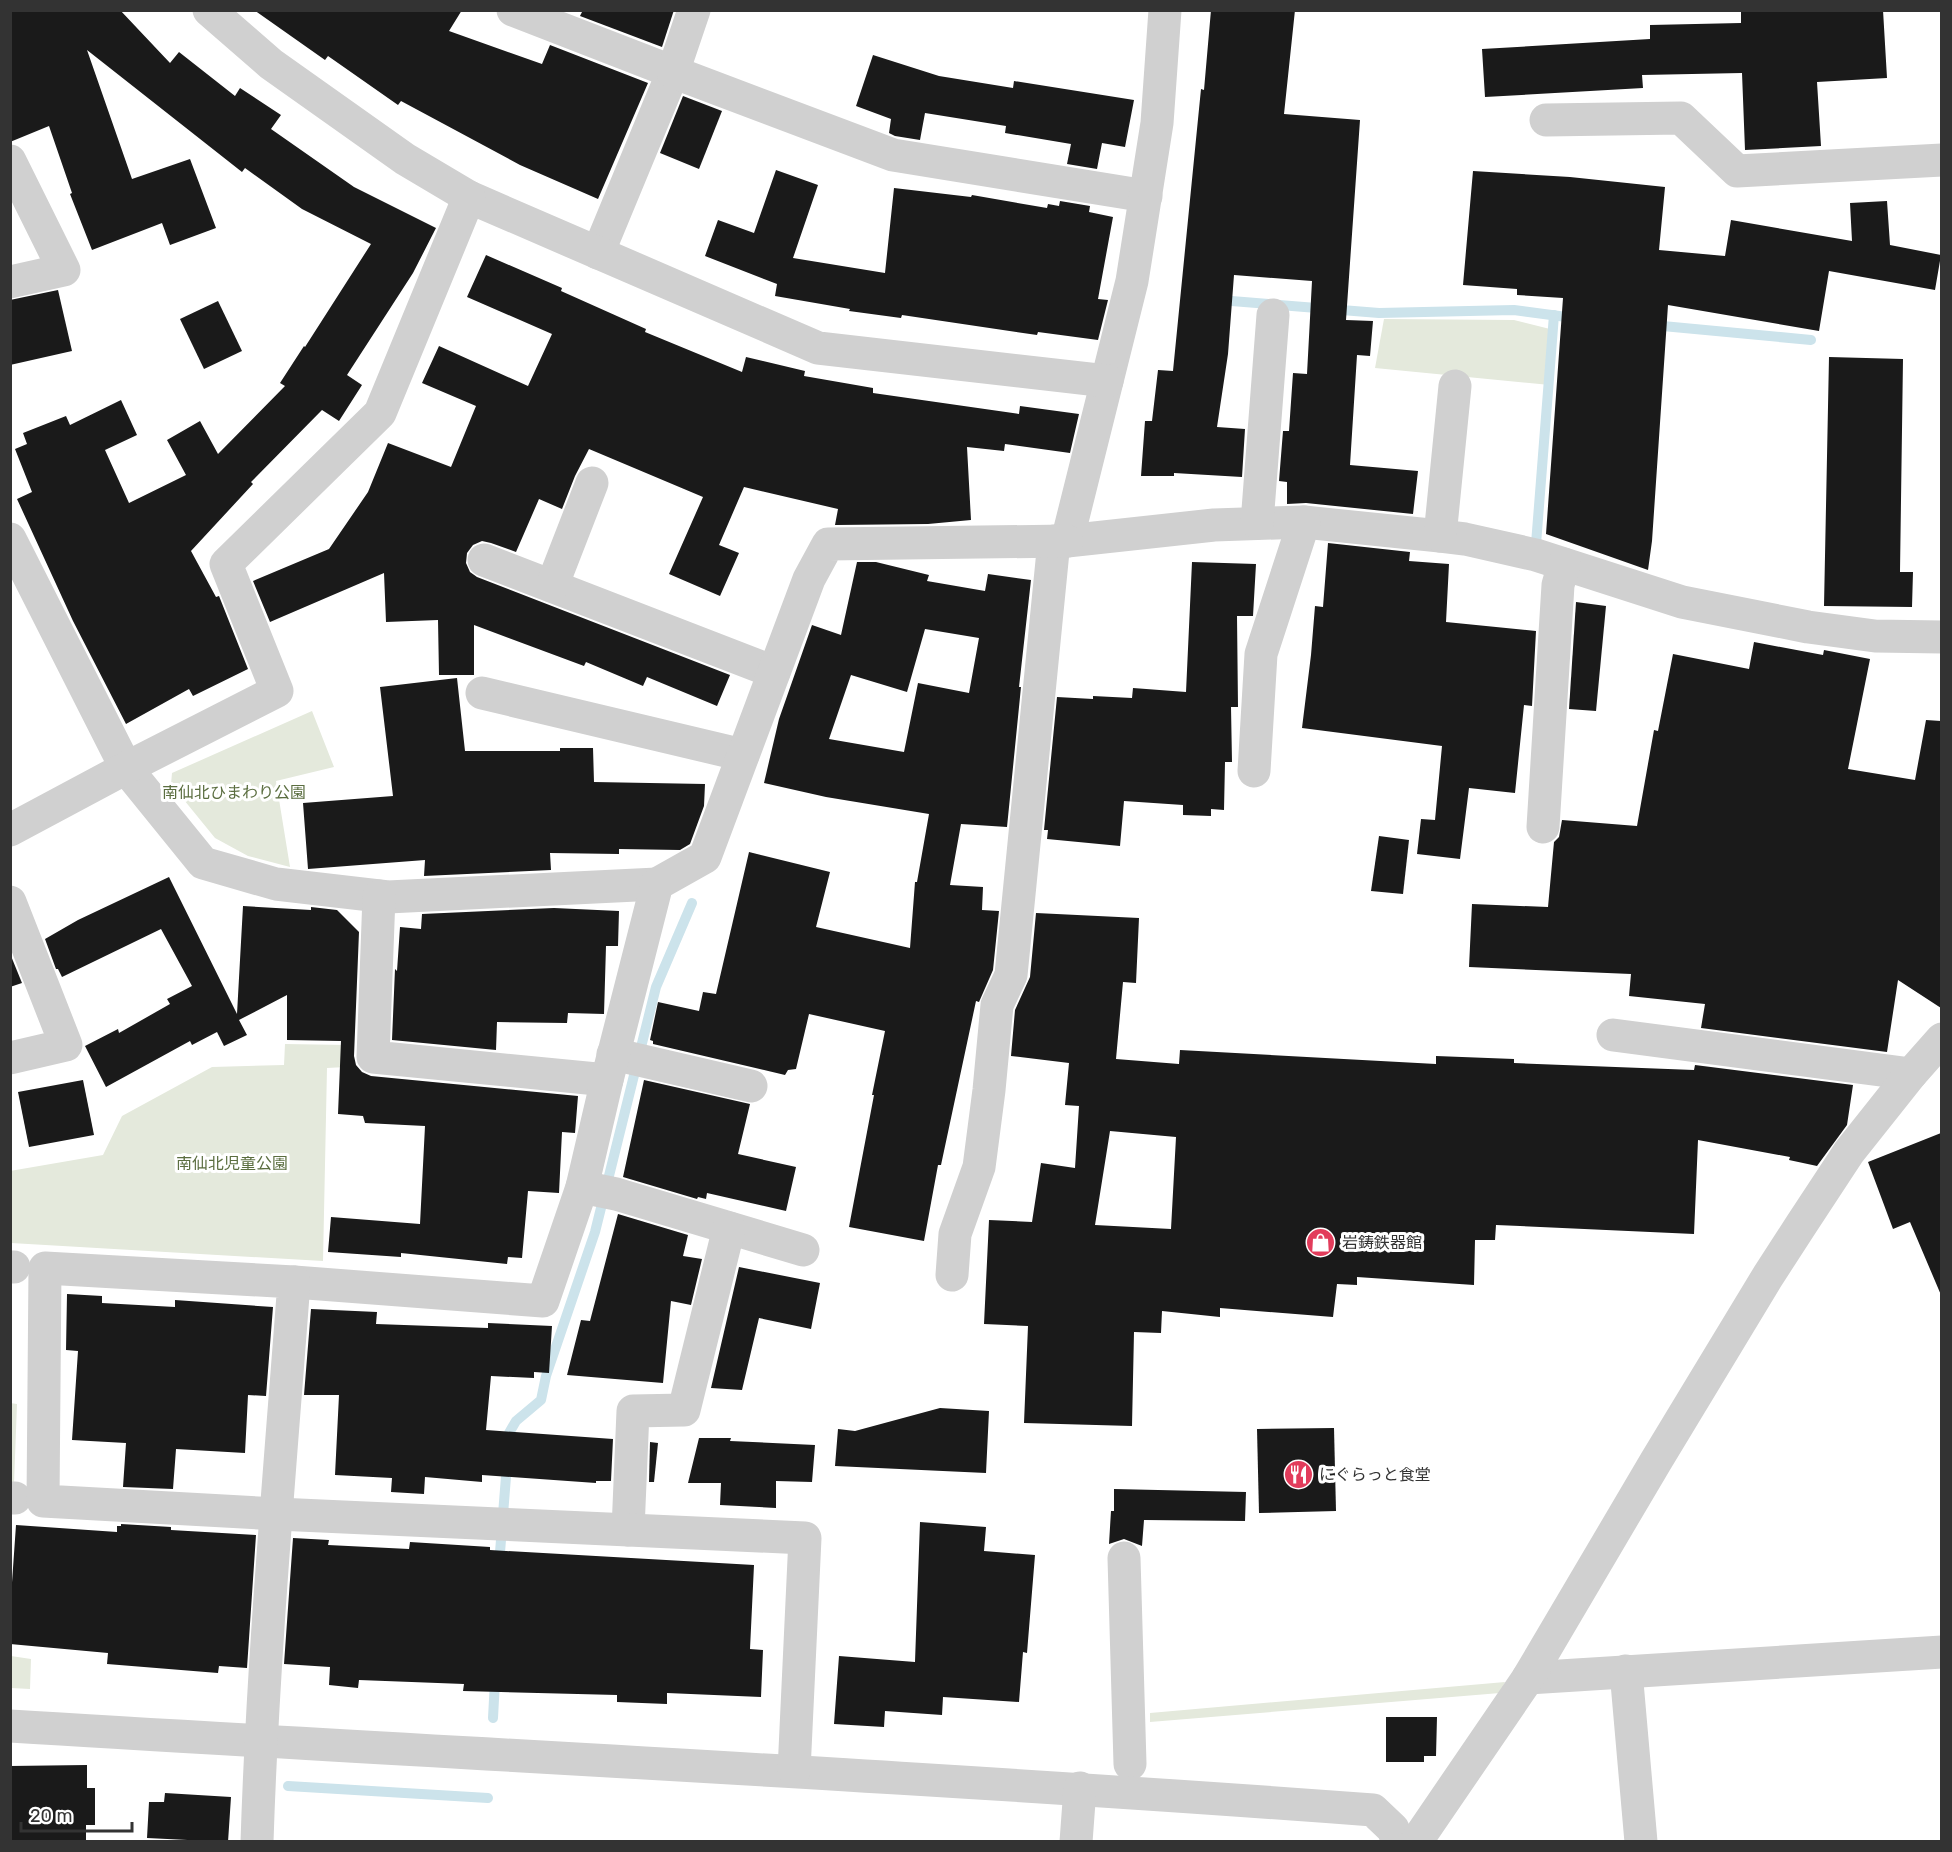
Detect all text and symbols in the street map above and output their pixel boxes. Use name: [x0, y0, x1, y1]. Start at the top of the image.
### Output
park label: 南仙北ひまわり公園: [162, 783, 306, 802]
park label: 南仙北児童公園: [176, 1154, 288, 1173]
shop icon: 岩鋳鉄器館: [1305, 1226, 1337, 1258]
place label: 岩鋳鉄器館: [1342, 1233, 1422, 1252]
restaurant icon: にぐらっと食堂: [1282, 1458, 1314, 1490]
place label: にぐらっと食堂: [1319, 1465, 1431, 1484]
scale bar: [21, 1795, 132, 1833]
text: 20 m: [30, 1805, 72, 1827]

